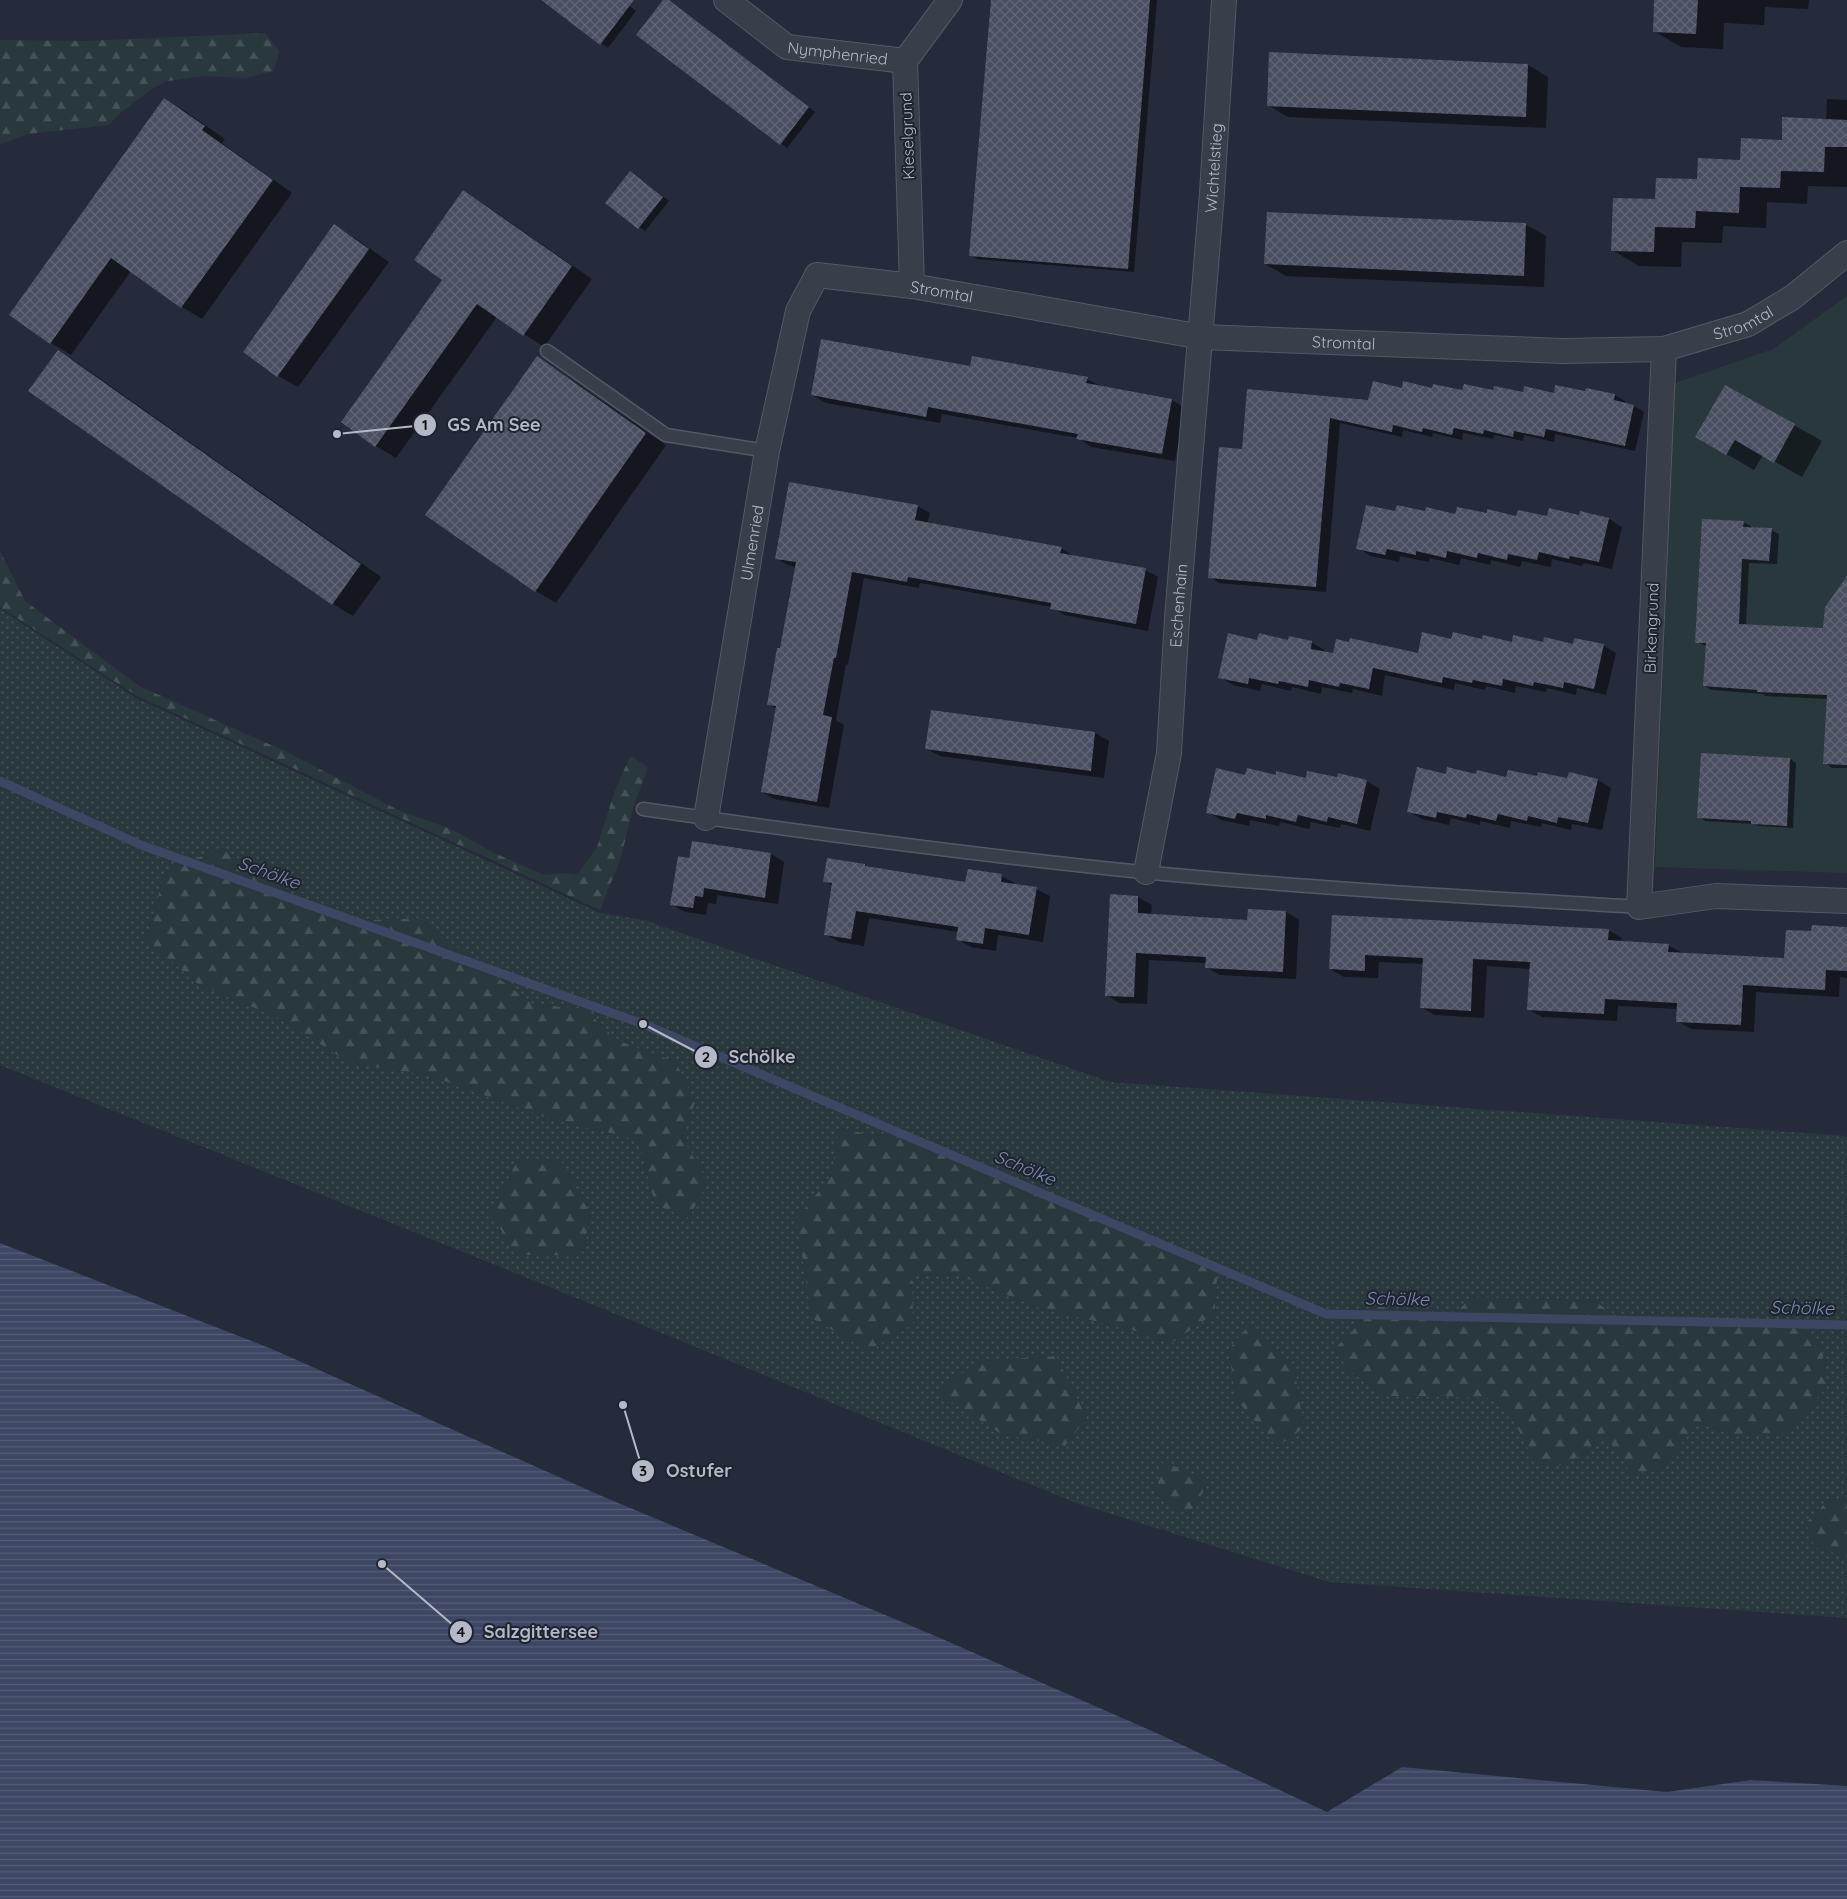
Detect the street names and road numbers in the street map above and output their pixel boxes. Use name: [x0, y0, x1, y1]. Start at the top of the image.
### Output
street label: Nymphenried: [786, 37, 889, 69]
street label: Kieselgrund: [895, 92, 919, 180]
street label: Wichtelstieg: [1200, 123, 1226, 213]
street label: Stromtal: [909, 276, 975, 307]
street label: Stromtal: [1711, 301, 1777, 344]
street label: Stromtal: [1312, 331, 1376, 354]
street label: Ulmenried: [736, 503, 768, 582]
street label: Eschenhain: [1165, 563, 1191, 648]
street label: Birkengrund: [1639, 582, 1663, 674]

